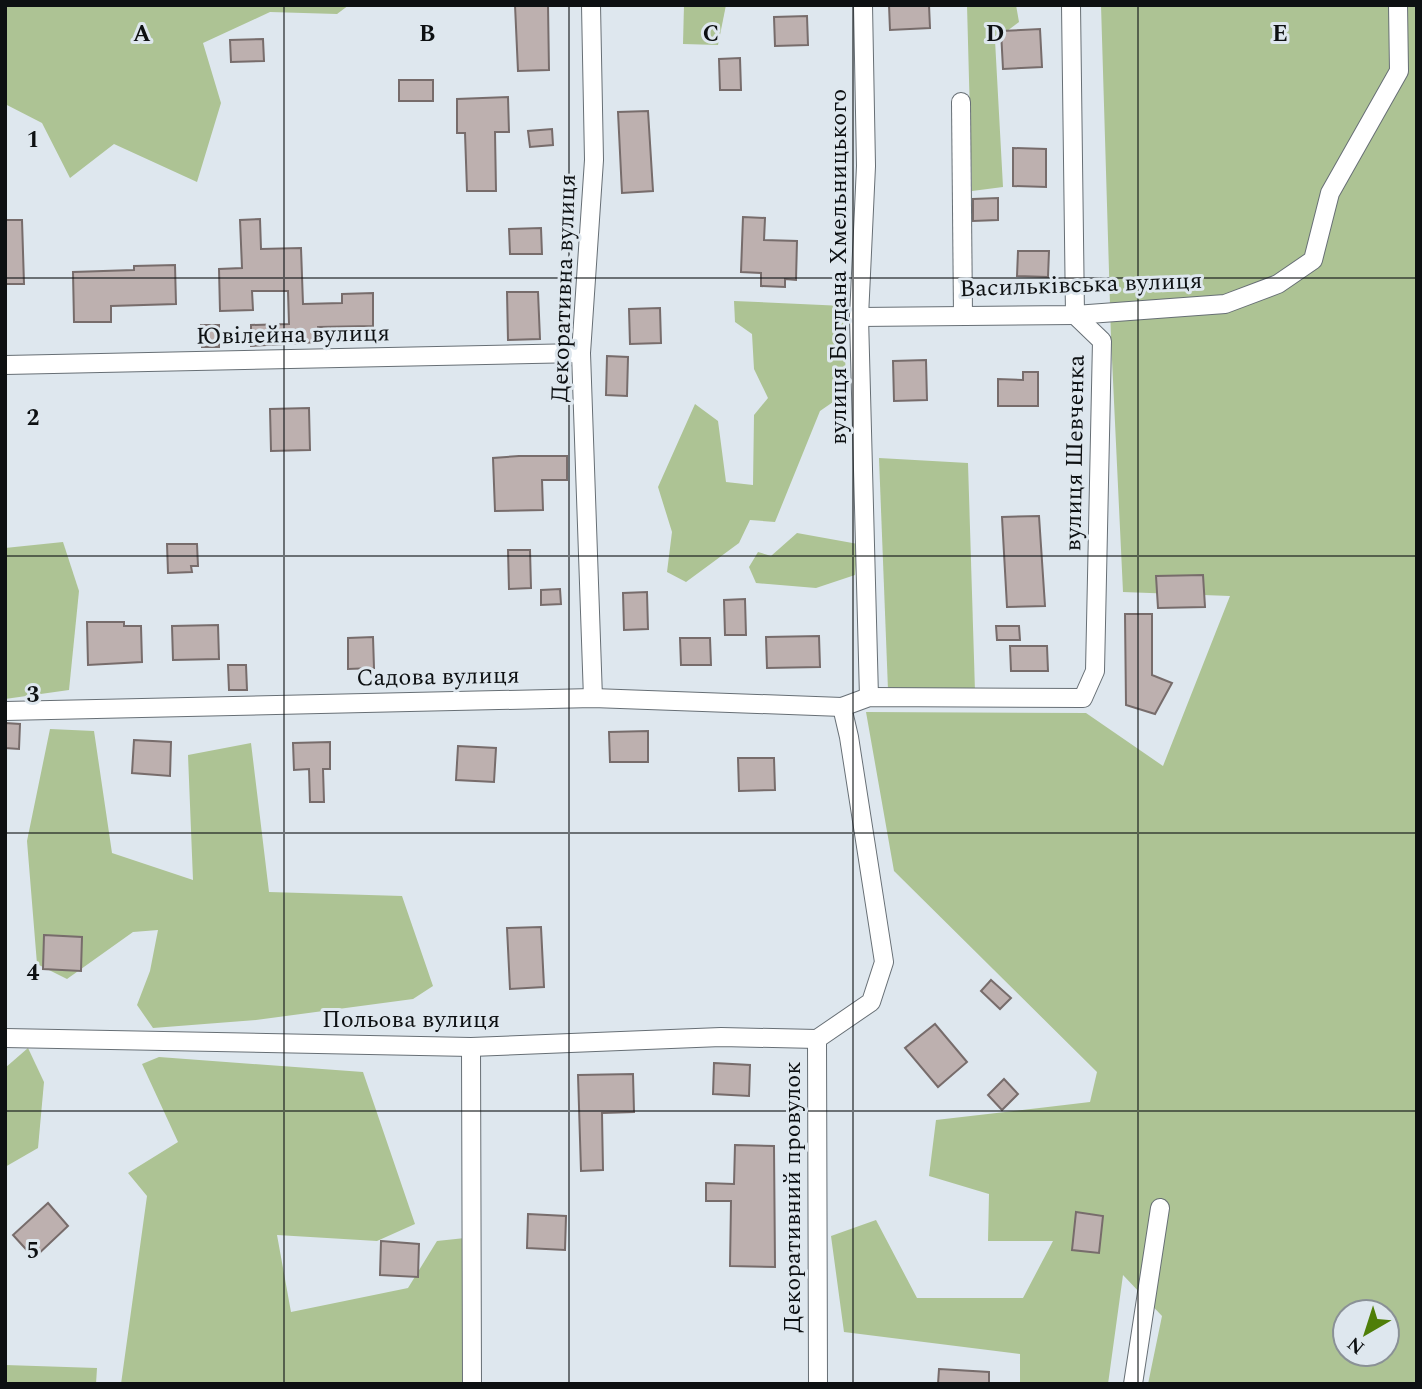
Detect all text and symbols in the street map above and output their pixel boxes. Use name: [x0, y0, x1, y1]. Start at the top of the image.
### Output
text: A: [133, 17, 151, 52]
text: B: [419, 17, 435, 52]
text: C: [703, 17, 719, 52]
text: D: [986, 17, 1004, 52]
text: E: [1272, 17, 1288, 52]
street label: вулиця Богдана Хмельницького: [821, 89, 857, 445]
text: 1: [27, 123, 39, 158]
street label: Декоративна вулиця: [542, 173, 586, 403]
street label: Васильківська вулиця: [959, 263, 1203, 307]
street label: Ювілейна вулиця: [196, 315, 390, 355]
street label: вулиця Шевченка: [1055, 354, 1095, 552]
text: 2: [27, 401, 40, 436]
street label: Садова вулиця: [356, 658, 520, 696]
text: 3: [27, 678, 40, 713]
text: 4: [27, 956, 40, 991]
street label: Польова вулиця: [322, 1002, 500, 1038]
street label: Декоративний провулок: [775, 1061, 811, 1333]
text: 5: [27, 1234, 39, 1269]
north arrow: [1331, 1298, 1401, 1368]
text: N: [1341, 1329, 1371, 1361]

